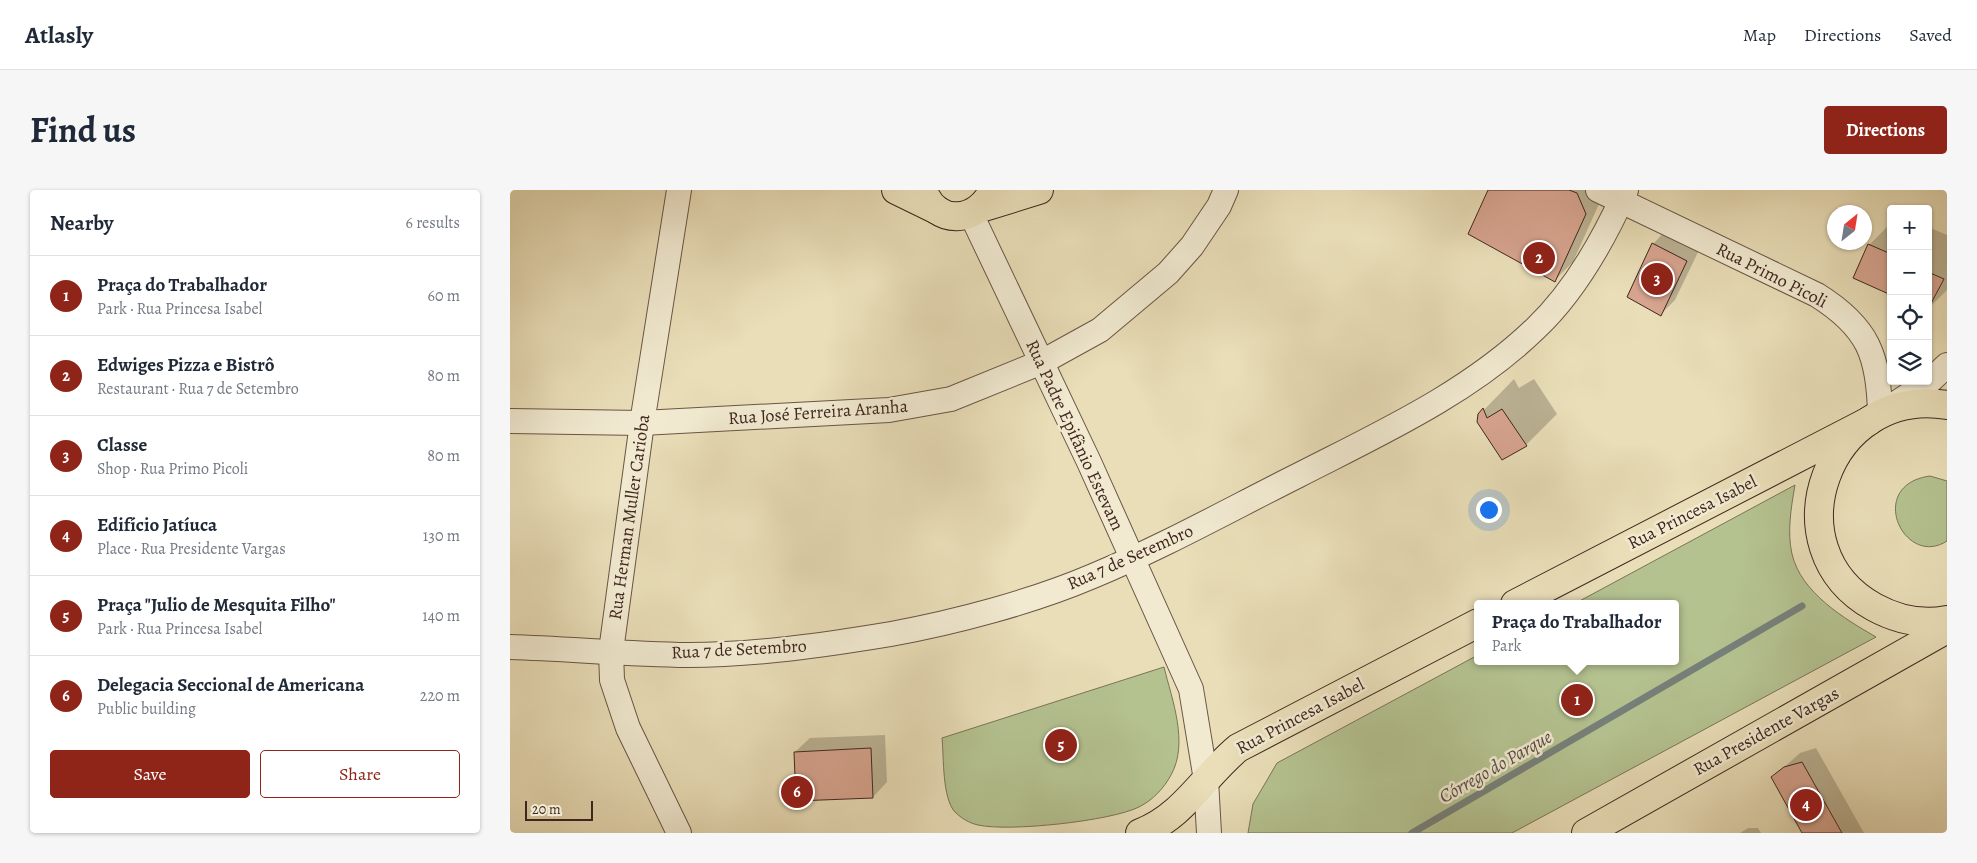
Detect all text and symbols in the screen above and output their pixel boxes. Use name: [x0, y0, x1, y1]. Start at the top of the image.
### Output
text: Atlasly: [25, 19, 93, 51]
text: Map: [1743, 23, 1776, 47]
text: Directions: [1804, 23, 1881, 47]
text: Saved: [1909, 23, 1952, 47]
text: Find us: [30, 106, 136, 154]
button: Directions: [1824, 106, 1947, 154]
north arrow: [1827, 205, 1872, 250]
map controls: [1887, 205, 1932, 385]
button: +: [1887, 205, 1932, 250]
text: Nearby: [50, 209, 113, 237]
text: 6 results: [406, 212, 460, 234]
street label: Rua Primo Picoli: [1712, 237, 1832, 313]
pin: 2: [1523, 239, 1555, 277]
button: −: [1887, 250, 1932, 295]
pin: 3: [1641, 260, 1673, 298]
text: Praça do Trabalhador: [97, 272, 267, 298]
text: 1: [63, 285, 69, 307]
text: 60 m: [428, 285, 460, 307]
button: locate: [1887, 295, 1932, 340]
text: Park · Rua Princesa Isabel: [97, 298, 263, 320]
street label: Rua Padre Epifânio Estevam: [1020, 336, 1130, 534]
button: layers: [1887, 340, 1932, 385]
text: Edwiges Pizza e Bistrô: [97, 352, 274, 378]
text: 2: [62, 365, 70, 387]
text: 80 m: [427, 365, 460, 387]
text: Restaurant · Rua 7 de Setembro: [97, 378, 299, 400]
street label: Rua José Ferreira Aranha: [727, 394, 909, 430]
street label: Rua Herman Muller Carioba: [603, 412, 655, 621]
text: Classe: [97, 432, 147, 458]
text: 3: [63, 445, 69, 467]
text: 80 m: [427, 445, 460, 467]
text: Shop · Rua Primo Picoli: [97, 458, 248, 480]
street label: Rua Princesa Isabel: [1623, 469, 1761, 555]
your location: [1476, 497, 1502, 523]
text: Edifício Jatíuca: [97, 512, 217, 538]
street label: Rua 7 de Setembro: [1063, 518, 1197, 596]
text: 4: [62, 525, 70, 547]
text: 130 m: [423, 525, 460, 547]
text: Place · Rua Presidente Vargas: [97, 538, 286, 560]
text: Praça "Julio de Mesquita Filho": [97, 592, 336, 618]
popup: [1474, 600, 1679, 665]
text: 5: [63, 605, 69, 627]
text: 140 m: [422, 605, 460, 627]
text: Praça do Trabalhador: [1491, 609, 1662, 635]
text: Park · Rua Princesa Isabel: [97, 618, 263, 640]
street label: Rua 7 de Setembro: [671, 633, 807, 665]
text: Park: [1491, 635, 1522, 657]
text: Delegacia Seccional de Americana: [97, 672, 364, 698]
street label: Rua Princesa Isabel: [1232, 672, 1369, 760]
pin: 1: [1561, 681, 1593, 719]
street label: Rua Presidente Vargas: [1689, 681, 1843, 781]
text: 6: [62, 685, 70, 707]
text: 220 m: [420, 685, 460, 707]
text: Public building: [97, 698, 196, 720]
water label: Córrego do Parque: [1434, 724, 1557, 810]
pin: 5: [1045, 726, 1077, 764]
button: Save: [50, 750, 250, 798]
button: Share: [260, 750, 460, 798]
pin: 6: [781, 773, 813, 811]
pin: 4: [1790, 786, 1822, 824]
scale bar: [525, 798, 592, 821]
text: 20 m: [532, 800, 561, 819]

